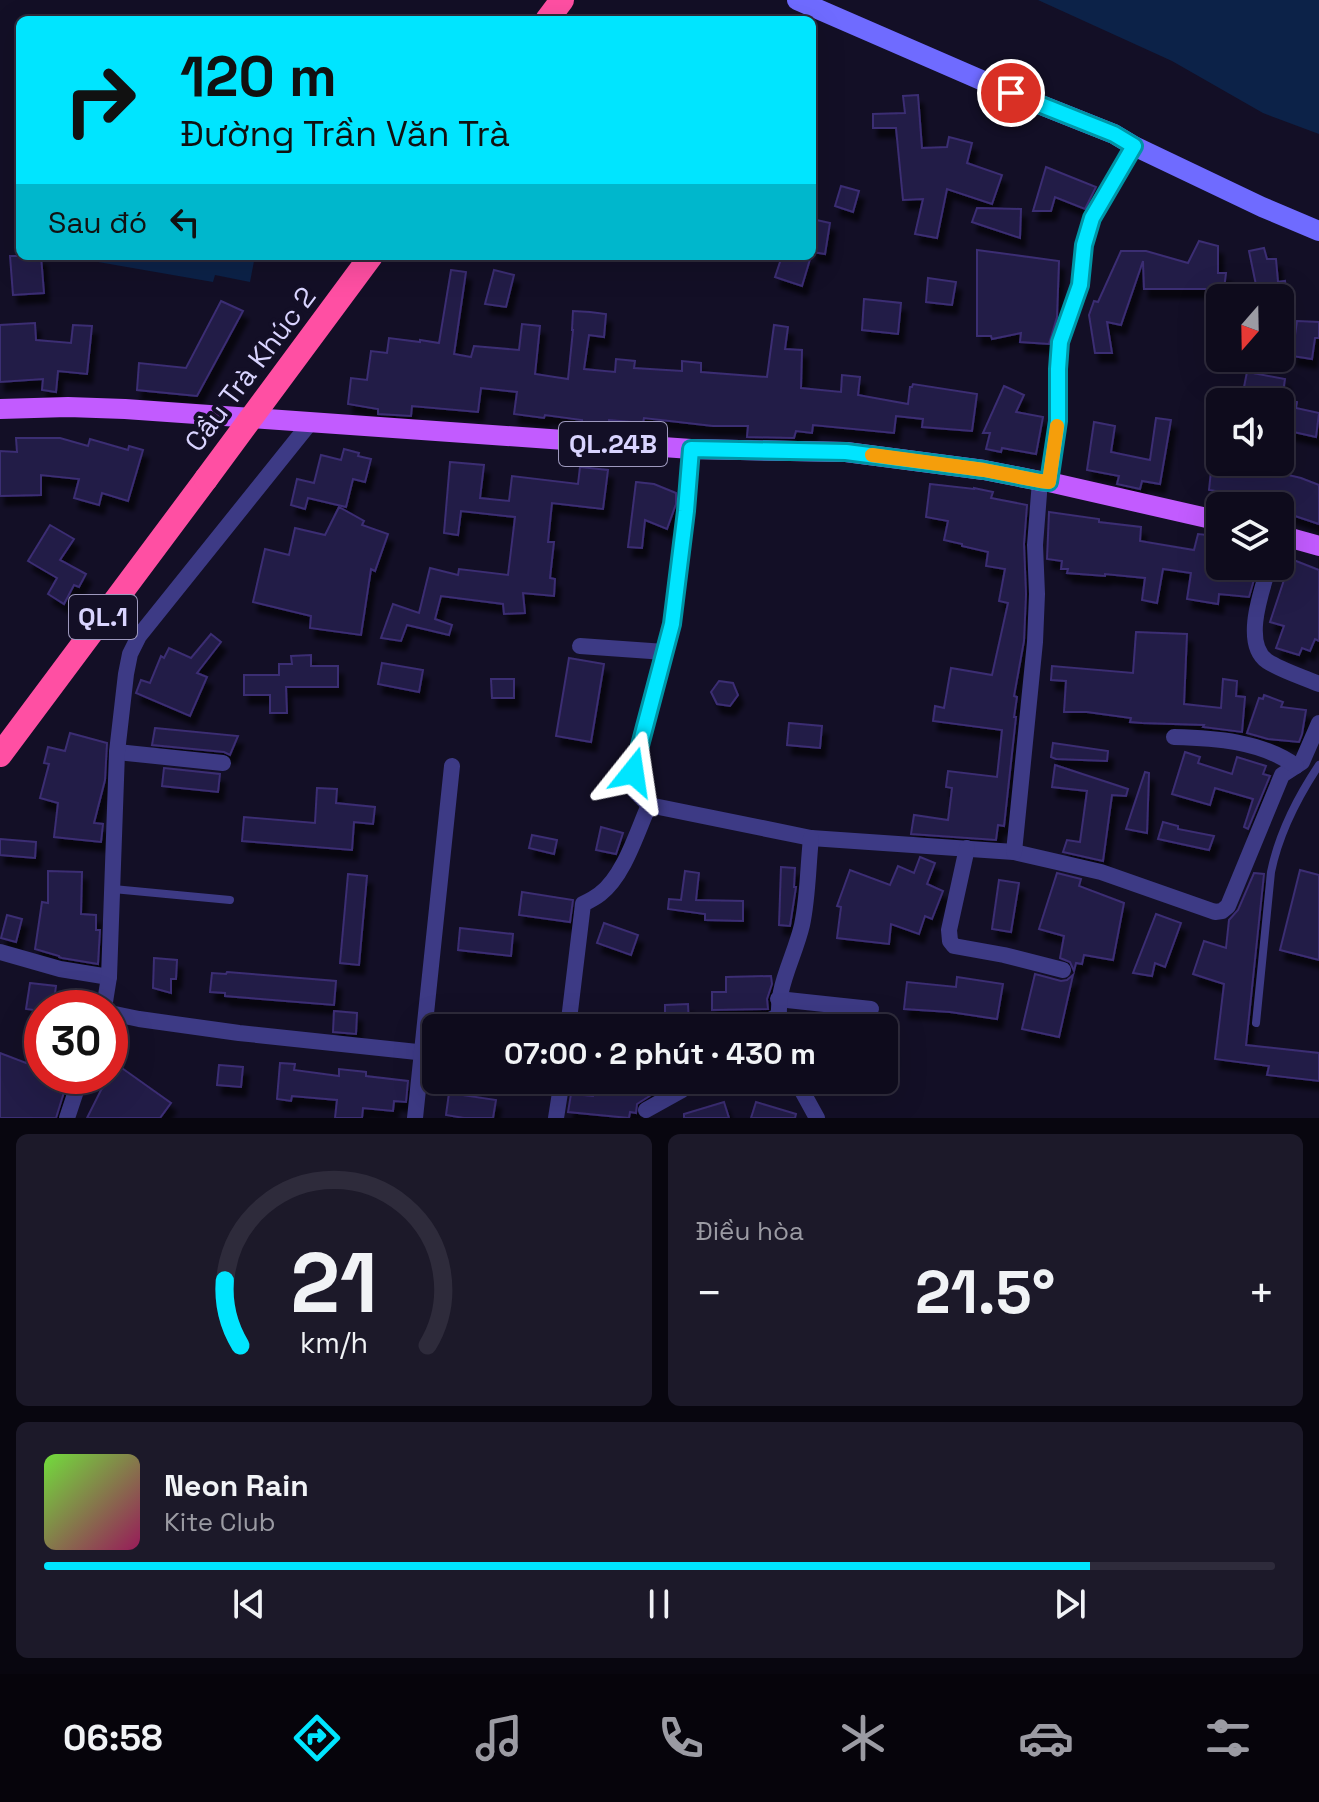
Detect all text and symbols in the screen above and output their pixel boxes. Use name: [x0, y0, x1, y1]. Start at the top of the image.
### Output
text: 120 m: [180, 41, 337, 112]
icon: right: [48, 48, 152, 152]
pin: [977, 59, 1045, 127]
icon: arrive: [989, 71, 1033, 115]
text: Đường Trần Văn Trà: [180, 111, 510, 157]
icon: left: [163, 200, 207, 244]
text: Sau đó: [48, 203, 147, 242]
street label: Cầu Trà Khúc 2: [176, 279, 324, 459]
north arrow: [1206, 284, 1294, 372]
map controls: [1206, 284, 1294, 580]
button: sound: [1206, 388, 1294, 476]
road number: QL.24B: [559, 422, 667, 466]
button: layers: [1206, 492, 1294, 580]
road number: QL.1: [69, 595, 137, 639]
position arrow: [591, 730, 675, 814]
speed limit sign: 30: [24, 990, 128, 1094]
text: 07:00 · 2 phút · 430 m: [504, 1034, 816, 1073]
text: Điều hòa: [696, 1214, 804, 1248]
text: 21: [290, 1230, 377, 1336]
text: 21.5°: [915, 1254, 1055, 1331]
text: −: [696, 1265, 723, 1321]
text: +: [1248, 1265, 1275, 1321]
text: km/h: [300, 1325, 368, 1361]
text: Neon Rain: [164, 1466, 309, 1505]
text: Kite Club: [164, 1505, 276, 1539]
icon: previous: [227, 1582, 271, 1626]
icon: pause: [637, 1582, 681, 1626]
icon: next: [1048, 1582, 1092, 1626]
icon: directions: [289, 1710, 345, 1766]
icon: music: [471, 1710, 527, 1766]
icon: phone: [653, 1710, 709, 1766]
icon: climate: [835, 1710, 891, 1766]
icon: car: [1018, 1710, 1074, 1766]
icon: filters: [1200, 1710, 1256, 1766]
text: 06:58: [63, 1715, 163, 1761]

